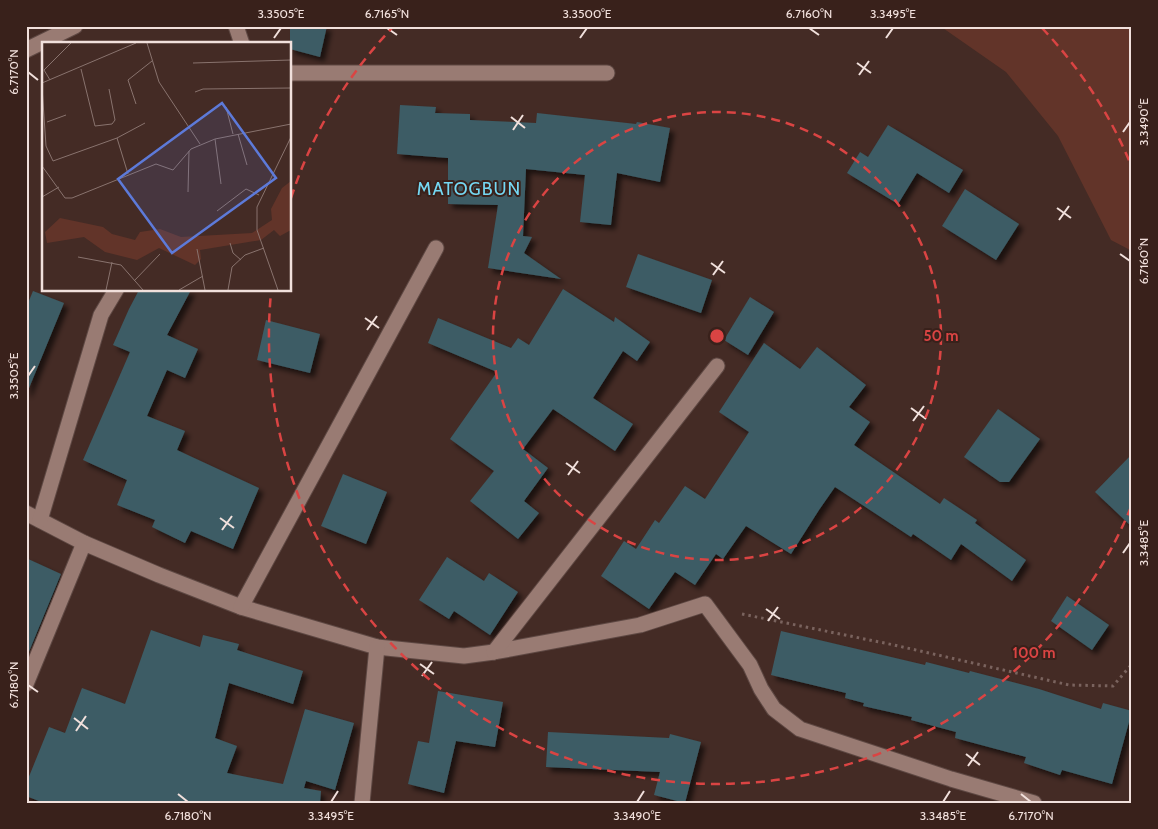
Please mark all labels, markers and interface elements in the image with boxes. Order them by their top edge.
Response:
text: 3.3505°E [258,6,305,21]
text: 6.7165°N [365,6,409,21]
text: 3.3500°E [563,6,612,21]
text: 6.7160°N [786,6,832,21]
text: 3.3495°E [870,6,916,21]
inset map [42,42,291,291]
text: 6.7170°N [6,49,21,95]
text: 3.3490°E [1136,98,1151,146]
district label: MATOGBUN [417,178,521,200]
text: 6.7160°N [1136,238,1151,284]
centre of rings [708,327,726,345]
text: 50 m [923,327,959,345]
text: 3.3505°E [6,352,21,399]
text: 3.3485°E [1136,519,1151,566]
text: 100 m [1012,644,1056,662]
text: 6.7180°N [6,662,21,708]
text: 6.7180°N [165,808,211,823]
text: 3.3495°E [308,808,354,823]
text: 3.3490°E [613,808,661,823]
text: 3.3485°E [920,808,967,823]
text: 6.7170°N [1008,808,1054,823]

